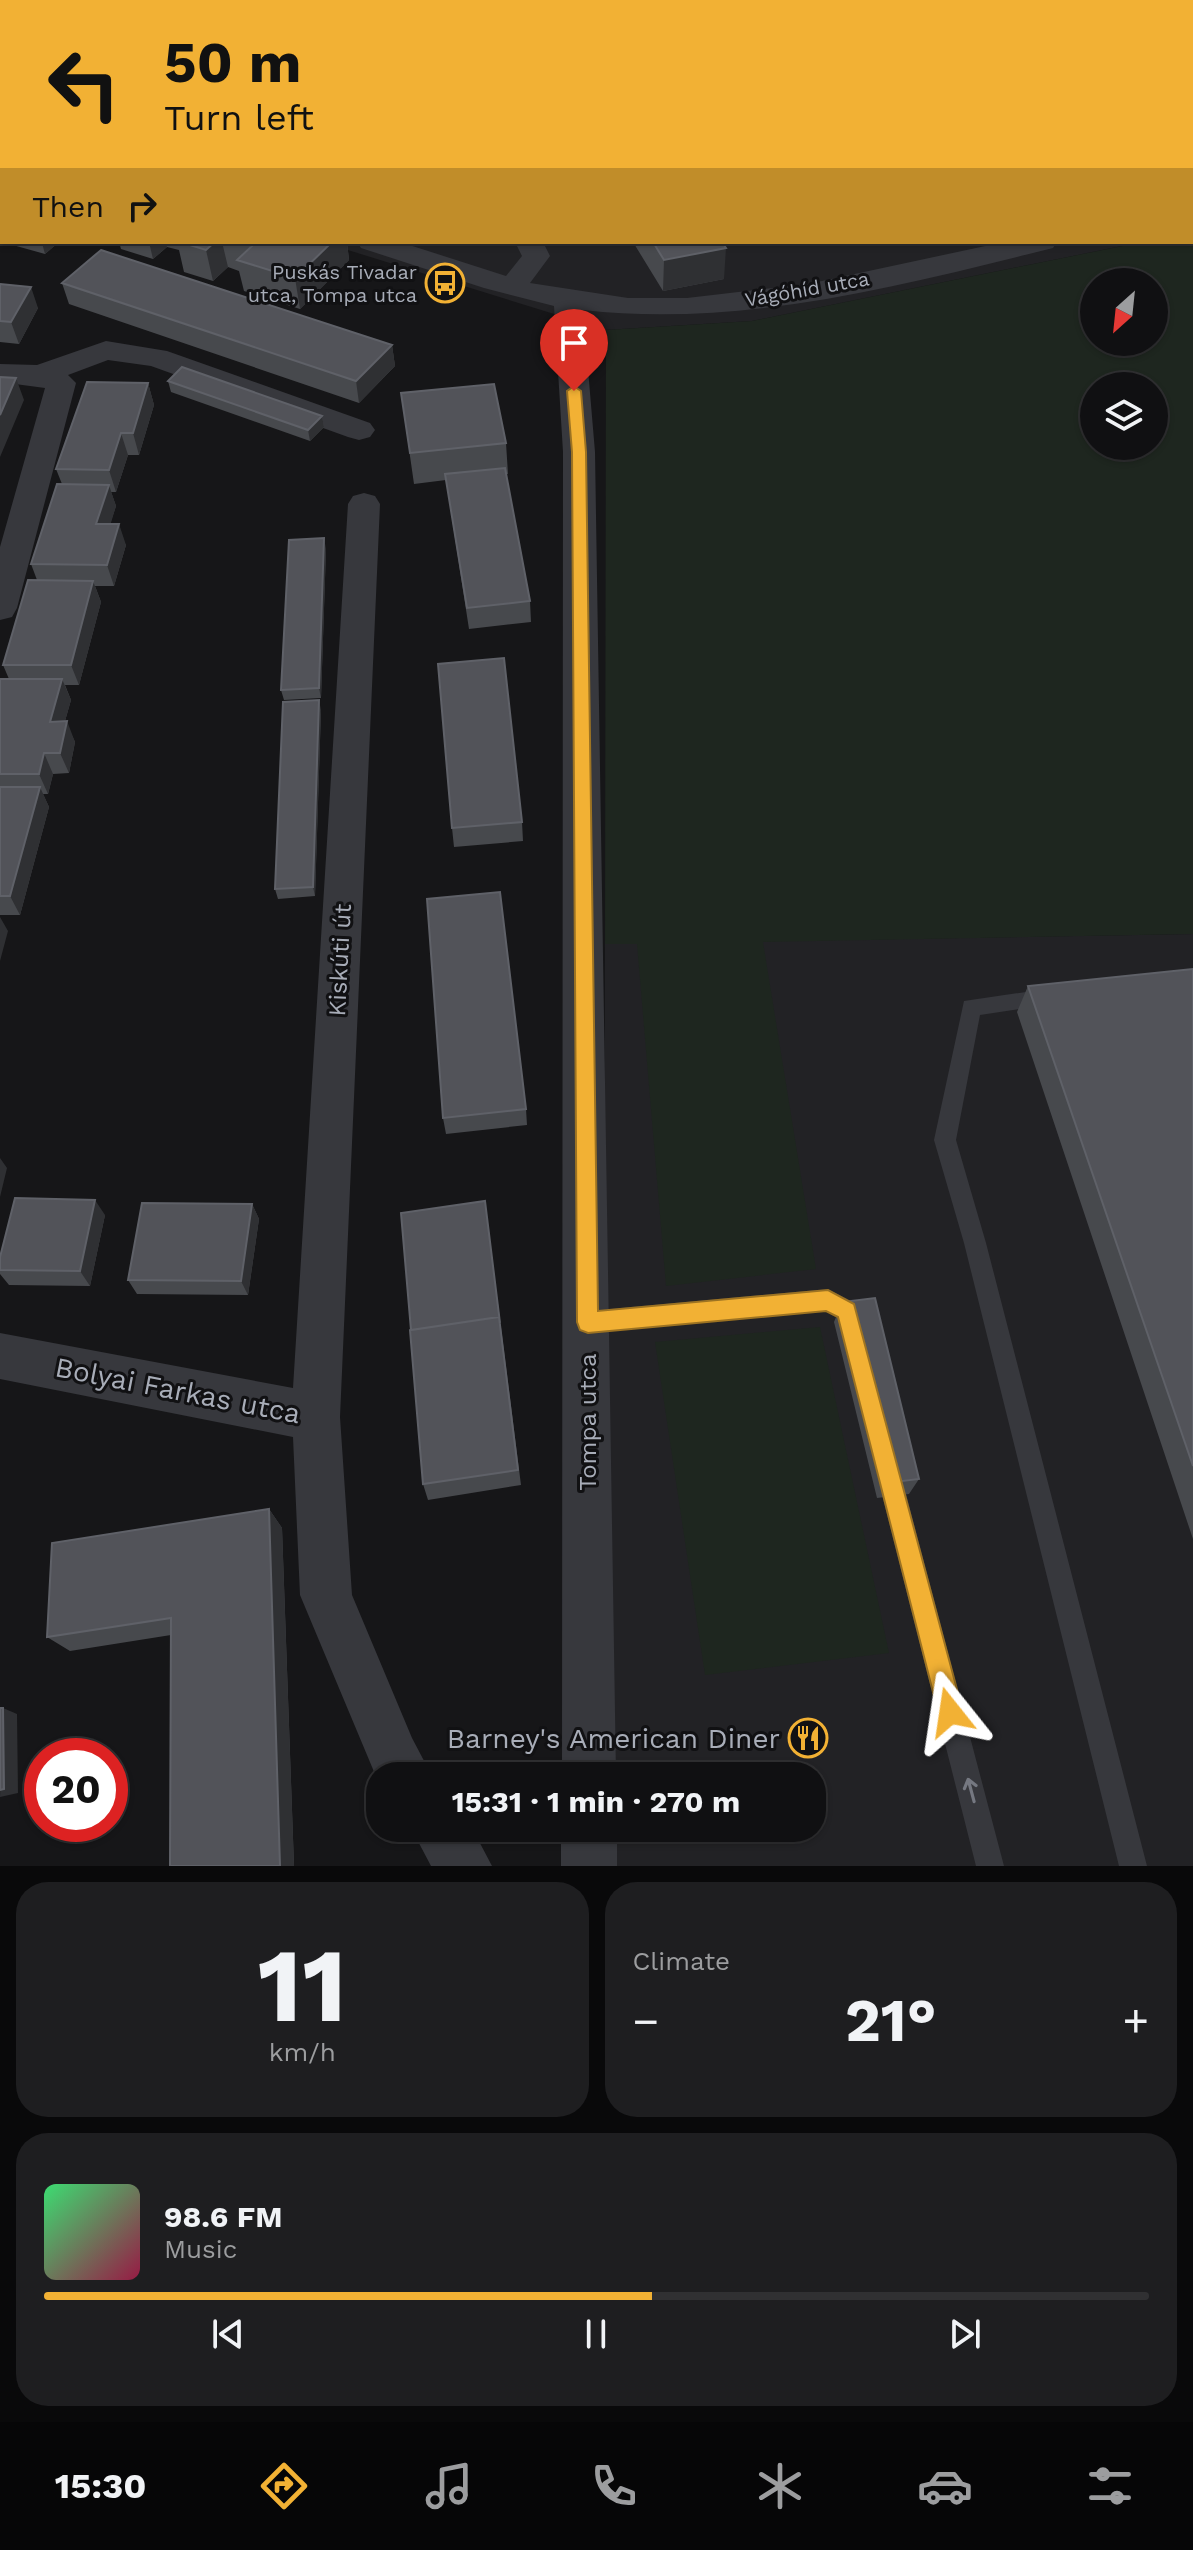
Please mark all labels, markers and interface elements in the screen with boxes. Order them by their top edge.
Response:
text: 50 m [164,30,301,96]
icon: left [32,32,136,136]
text: Turn left [164,97,314,139]
icon: right [120,184,164,228]
text: Then [32,189,104,224]
place label: Puskás Tivadar utca, Tompa utca [248,260,417,307]
bus stop icon: Puskás Tivadar utca, Tompa utca [424,262,466,304]
street label: Vágóhíd utca [743,266,871,312]
north arrow [1080,268,1168,356]
map controls [1080,268,1168,460]
pin [540,309,608,391]
icon: arrive [552,321,596,365]
button: layers [1080,372,1168,460]
street label: Kiskúti út [323,903,357,1017]
street label: Bolyai Farkas utca [52,1351,303,1430]
street label: Tompa utca [574,1353,602,1491]
position arrow [908,1670,992,1754]
restaurant icon: Barney's American Diner [787,1717,829,1759]
place label: Barney's American Diner [447,1722,780,1755]
speed limit sign: 20 [24,1738,128,1842]
one-way arrow [962,1778,977,1804]
text: 15:31 · 1 min · 270 m [452,1784,740,1819]
text: 11 [257,1924,347,2046]
text: Climate [633,1946,730,1976]
text: 21° [845,1985,936,2056]
text: − [633,1995,659,2047]
text: + [1122,1995,1149,2047]
text: km/h [269,2037,336,2067]
text: 98.6 FM [164,2199,283,2234]
text: Music [164,2234,237,2264]
icon: previous [206,2312,250,2356]
icon: pause [574,2312,618,2356]
icon: next [943,2312,987,2356]
icon: directions [256,2458,312,2514]
icon: music [421,2458,477,2514]
icon: phone [586,2458,642,2514]
icon: climate [752,2458,808,2514]
icon: car [917,2458,973,2514]
icon: filters [1082,2458,1138,2514]
text: 15:30 [55,2465,147,2507]

